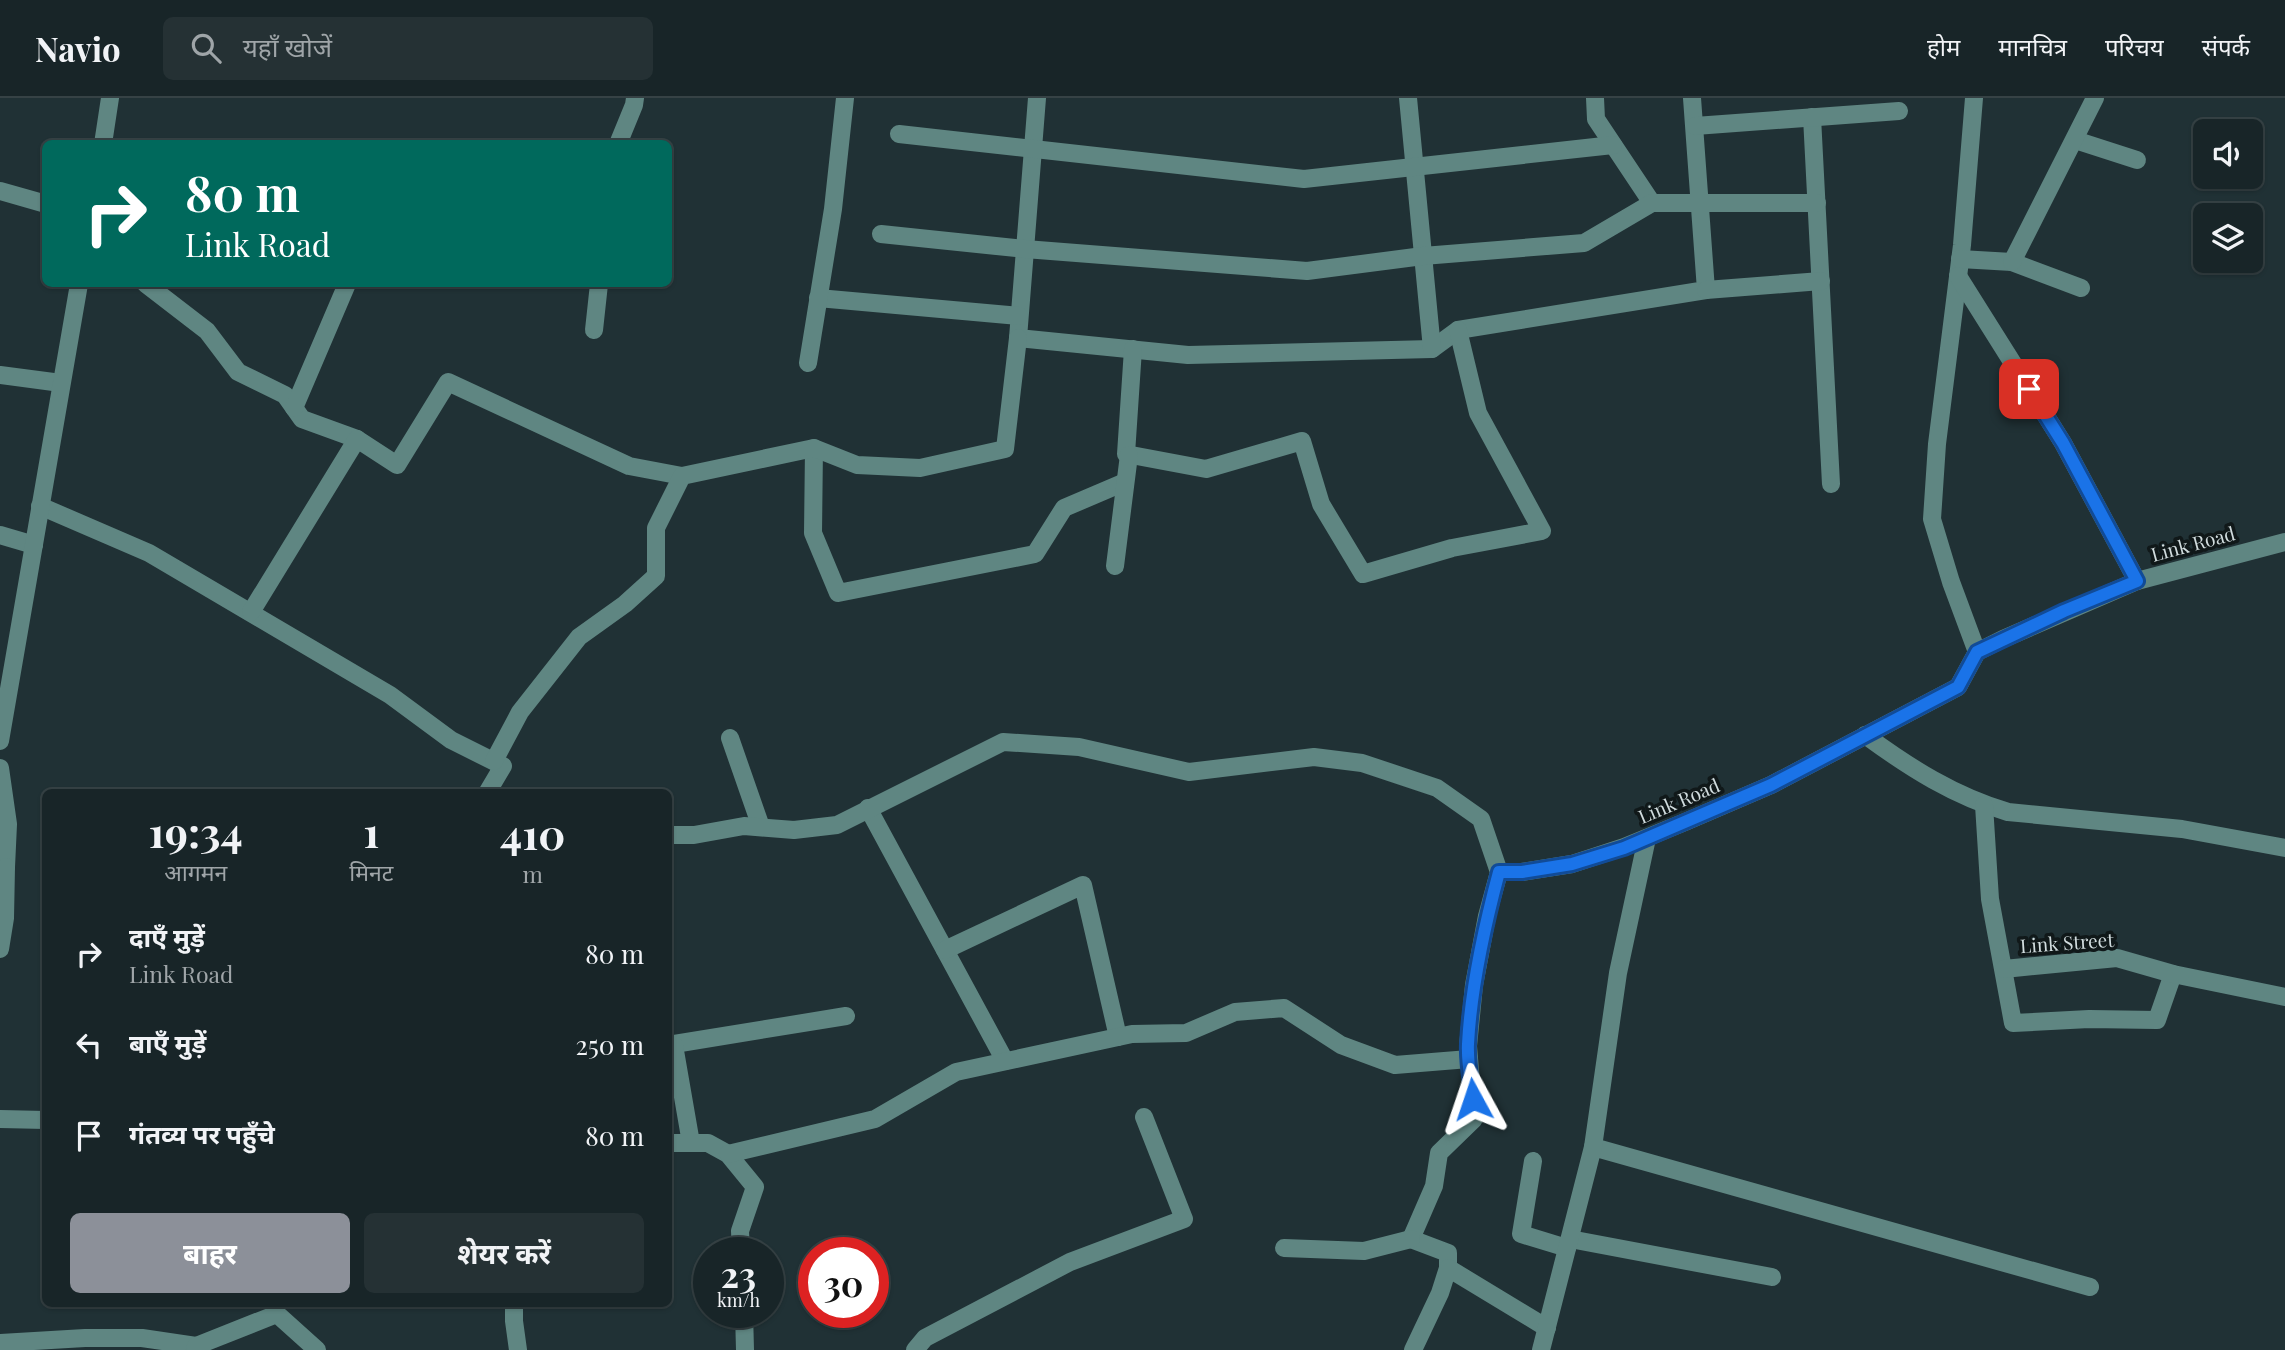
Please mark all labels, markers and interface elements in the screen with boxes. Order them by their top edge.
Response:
search box [163,17,653,80]
text: Navio [35,26,121,70]
icon: search [187,29,225,67]
text: यहाँ खोजें [243,29,332,64]
text: होम [1927,30,1960,62]
text: मानचित्र [1998,30,2067,62]
text: परिचय [2105,30,2164,62]
text: संपर्क [2202,30,2250,62]
map controls [2193,119,2263,273]
button: sound [2193,119,2263,189]
text: 80 m [185,159,300,224]
icon: right [70,168,161,259]
button: layers [2193,203,2263,273]
text: Link Road [185,222,330,265]
pin [1999,359,2059,419]
icon: arrive [2010,370,2048,408]
street label: Link Road [2148,519,2238,567]
street label: Link Road [1634,771,1723,829]
text: 19:34 [149,803,243,859]
text: 1 [363,803,379,859]
text: 410 [500,805,565,861]
text: आगमन [164,856,227,887]
text: मिनट [349,856,393,887]
text: m [522,858,543,889]
text: दाएँ मुड़ें [129,919,205,954]
street label: Link Street [2019,926,2115,958]
icon: right [70,935,108,973]
text: 80 m [585,936,644,971]
text: Link Road [129,958,233,989]
text: बाएँ मुड़ें [129,1025,206,1060]
icon: left [70,1026,108,1064]
text: 250 m [576,1027,644,1062]
position arrow [1436,1062,1510,1136]
text: गंतव्य पर पहुँचे [129,1116,275,1151]
icon: arrive [70,1117,108,1155]
text: 80 m [585,1118,644,1153]
button: बाहर [70,1213,350,1293]
button: शेयर करें [364,1213,644,1293]
speed limit sign: 30 [798,1237,889,1328]
text: 23 [721,1250,756,1297]
text: km/h [717,1288,760,1312]

